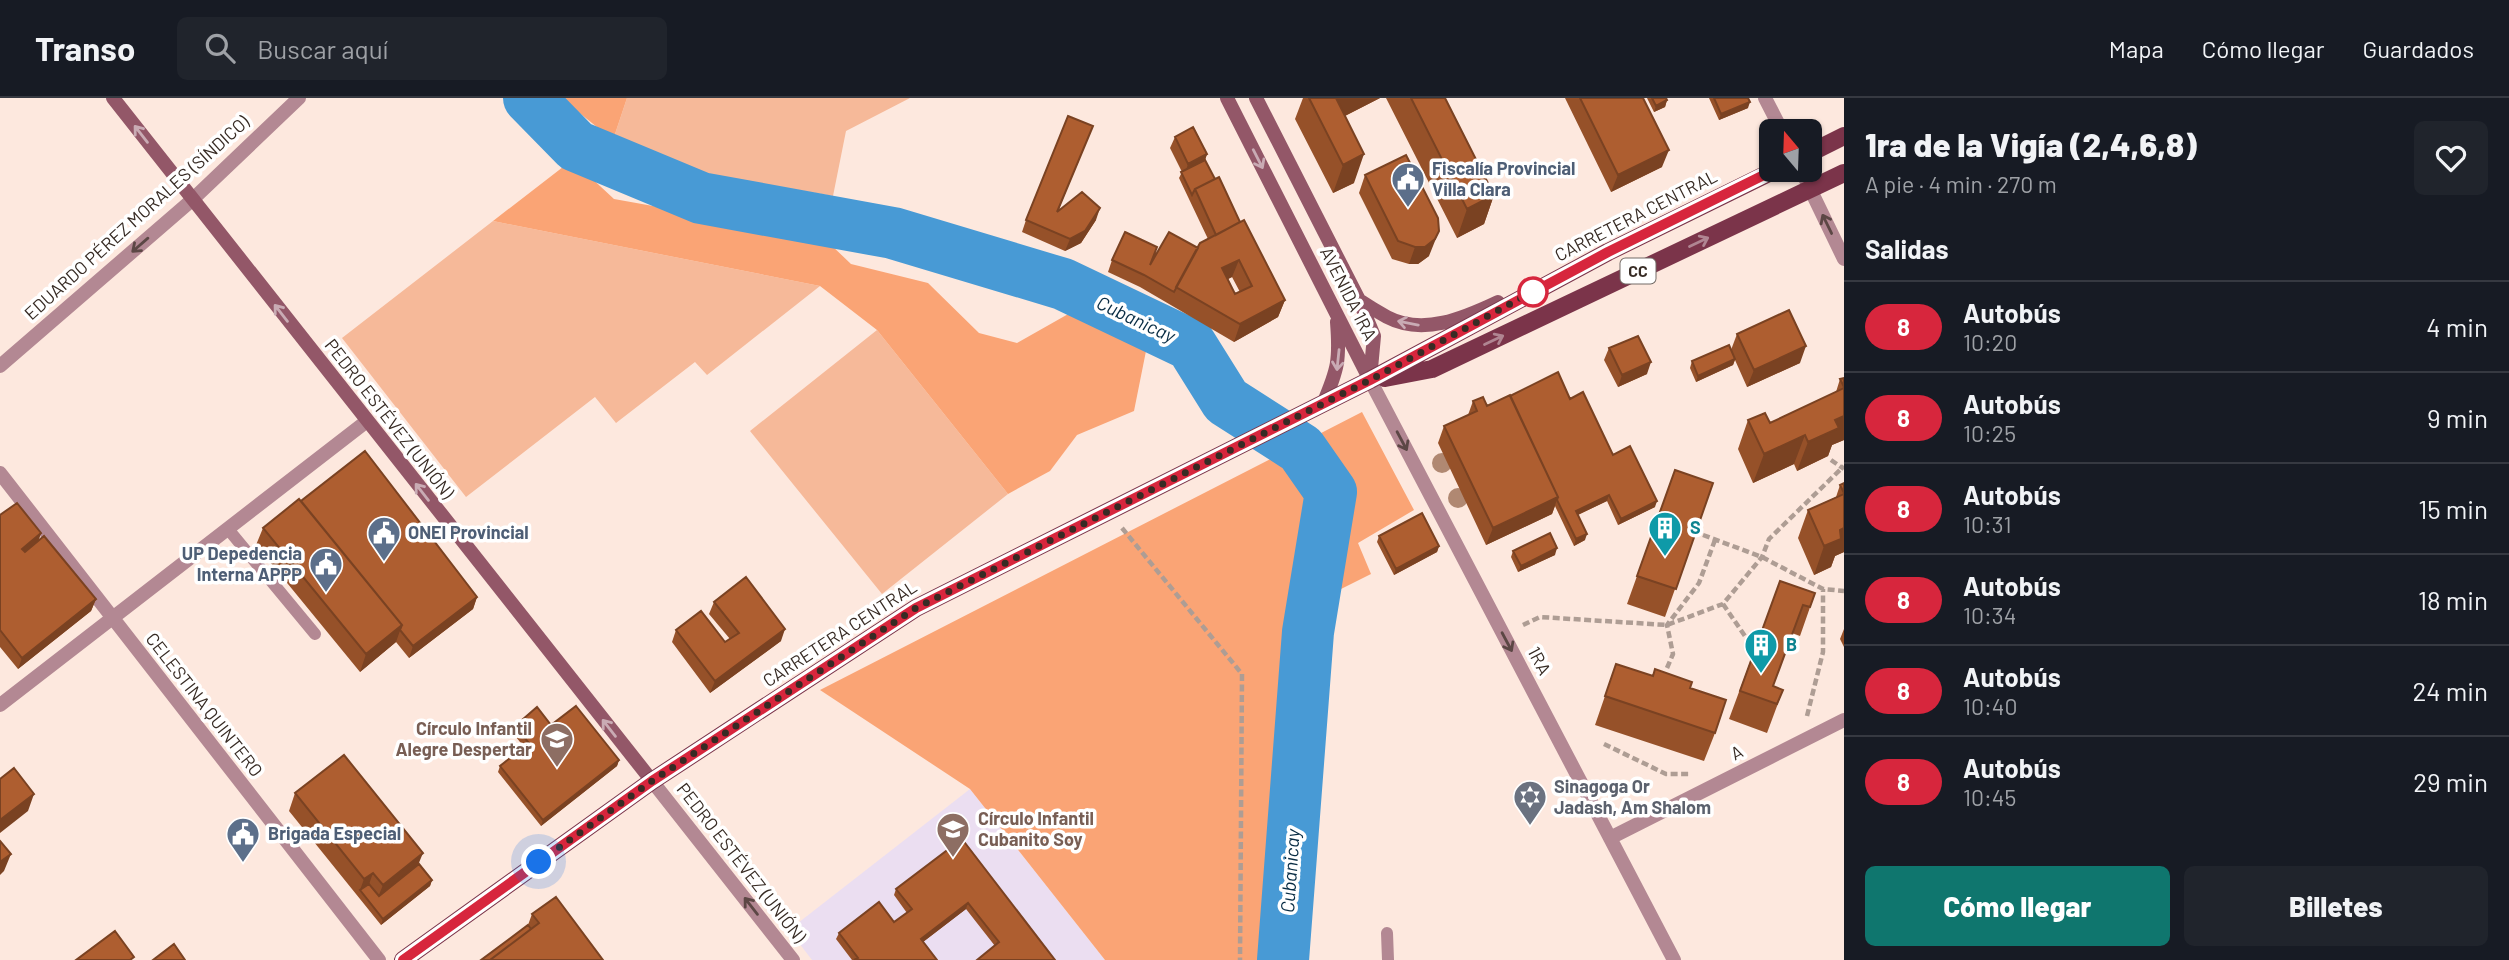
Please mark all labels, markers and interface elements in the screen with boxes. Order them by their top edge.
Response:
search box [177,17,667,80]
text: Transo [35,28,135,68]
icon: search [201,29,239,67]
text: Buscar aquí [257,33,388,64]
text: Mapa [2109,34,2164,63]
text: Cómo llegar [2202,34,2324,63]
text: Guardados [2362,34,2474,63]
street label: EDUARDO PÉREZ MORALES (SÍNDICO) [20,110,253,324]
north arrow [1759,119,1822,182]
map controls [1759,119,1822,182]
button: heart [2414,121,2488,195]
text: 1ra de la Vigía (2,4,6,8) [1865,124,2197,164]
one-way arrow [133,126,148,144]
one-way arrow [1251,148,1265,169]
place label: Fiscalía Provincial Villa Clara [1432,157,1575,200]
public building icon: Fiscalía Provincial Villa Clara [1389,160,1427,209]
street label: CARRETERA CENTRAL [1551,165,1720,266]
text: A pie · 4 min · 270 m [1865,170,2057,198]
one-way arrow [1820,214,1833,235]
text: Salidas [1865,233,1949,264]
one-way arrow [1688,235,1709,248]
one-way arrow [131,237,149,253]
street label: AVENIDA 1RA [1316,243,1382,344]
road number: CC [1620,258,1656,284]
unlabelled marker [1518,277,1548,307]
water label: Cubanicay [1093,290,1180,347]
text: Autobús [1963,297,2061,328]
one-way arrow [274,305,289,323]
text: 4 min [2426,311,2488,342]
text: 8 [1897,312,1910,341]
one-way arrow [1397,316,1420,329]
text: 10:20 [1963,328,2017,356]
one-way arrow [1482,333,1504,346]
street label: PEDRO ESTÉVEZ (UNIÓN) [321,334,459,503]
one-way arrow [1331,349,1344,371]
text: Autobús [1963,388,2061,419]
text: 9 min [2427,402,2488,433]
text: 8 [1897,403,1910,432]
text: 10:25 [1963,419,2016,447]
one-way arrow [1396,430,1409,451]
text: Autobús [1963,479,2061,510]
one-way arrow [415,483,430,501]
text: 15 min [2418,493,2488,524]
text: 8 [1897,494,1910,523]
building icon: S [1646,509,1684,558]
text: 10:31 [1963,510,2012,538]
public building icon: ONEI Provincial [365,514,403,563]
place label: S [1690,516,1701,538]
place label: ONEI Provincial [408,521,529,543]
place label: UP Depedencia Interna APPP [182,542,302,585]
public building icon: UP Depedencia Interna APPP [307,545,345,594]
text: Autobús [1963,570,2061,601]
street label: CARRETERA CENTRAL [758,575,921,691]
text: 18 min [2418,584,2488,615]
text: 8 [1897,585,1910,614]
text: 10:34 [1963,601,2016,629]
building icon: B [1742,626,1780,675]
street label: CELESTINA QUINTERO [142,628,268,781]
one-way arrow [1501,631,1515,652]
place label: B [1786,633,1797,655]
street label: 1RA [1523,643,1556,679]
text: Autobús [1963,661,2061,692]
text: 24 min [2412,675,2488,706]
text: 8 [1897,676,1910,705]
text: 10:40 [1963,692,2018,720]
place label: Círculo Infantil Alegre Despertar [396,717,532,760]
one-way arrow [602,719,617,737]
school or university icon: Círculo Infantil Alegre Despertar [538,720,576,769]
street label: A [1727,740,1746,764]
text: Autobús [1963,752,2061,783]
text: 29 min [2413,766,2488,797]
text: 8 [1897,767,1910,796]
place label: Sinagoga Or Jadash, Am Shalom [1554,775,1711,818]
street label: PEDRO ESTÉVEZ (UNIÓN) [673,778,811,947]
synagogue icon: Sinagoga Or Jadash, Am Shalom [1511,778,1549,827]
text: 10:45 [1963,783,2016,811]
place label: Círculo Infantil Cubanito Soy [978,807,1094,850]
school or university icon: Círculo Infantil Cubanito Soy [934,810,972,859]
public building icon: Brigada Especial [224,815,262,864]
place label: Brigada Especial [268,822,401,844]
water label: Cubanicay [1275,828,1304,914]
your location [521,844,556,879]
button: Cómo llegar [1865,866,2170,946]
button: Billetes [2184,866,2488,946]
one-way arrow [743,898,759,916]

